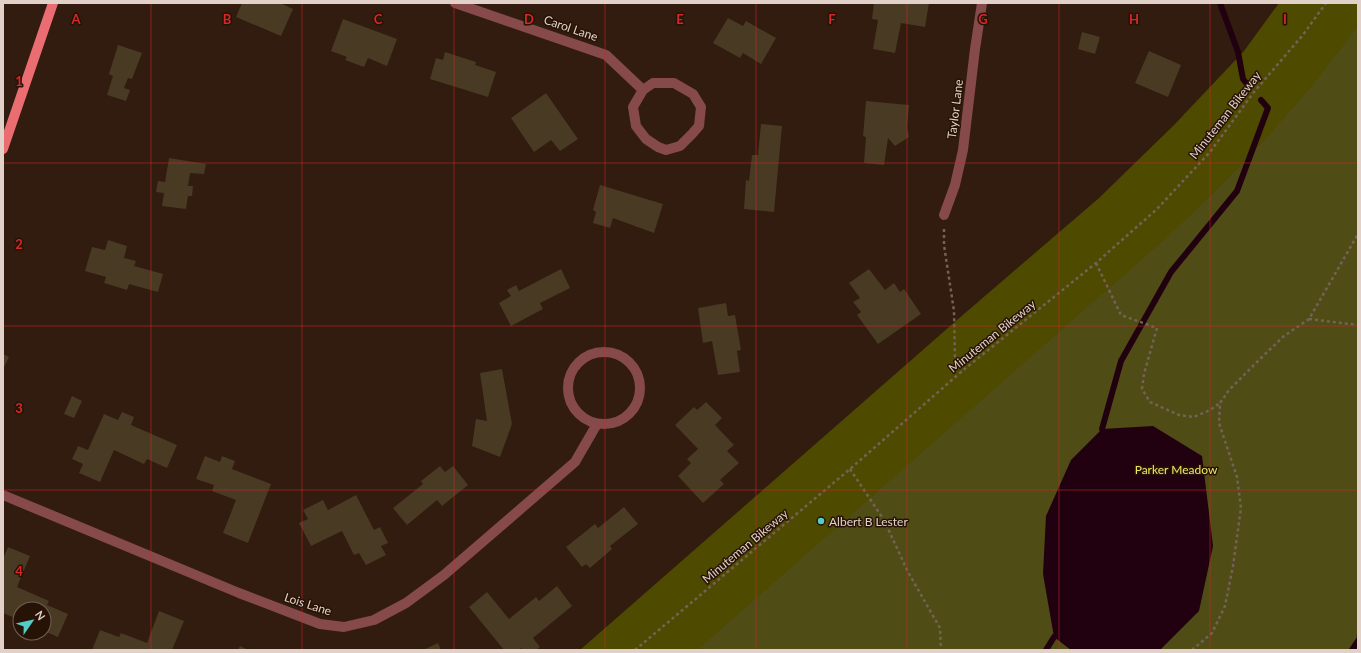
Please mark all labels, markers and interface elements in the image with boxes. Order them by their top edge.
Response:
text: A [70,11,81,27]
text: B [223,11,232,27]
text: C [374,11,383,27]
text: D [524,11,534,27]
text: E [676,11,684,27]
text: F [828,11,836,27]
text: G [978,11,988,27]
text: H [1129,11,1139,27]
text: I [1283,11,1287,27]
street label: Carol Lane [542,12,600,44]
street label: Minuteman Bikeway [1186,67,1264,162]
text: 1 [15,73,23,89]
street label: Taylor Lane [944,78,966,140]
text: 2 [15,236,23,252]
street label: Minuteman Bikeway [946,296,1039,376]
text: 3 [15,400,23,416]
park label: Parker Meadow [1135,462,1218,477]
street label: Minuteman Bikeway [699,505,792,586]
place label: Albert B Lester [829,514,908,529]
marker: Albert B Lester [816,516,826,526]
text: 4 [15,563,23,579]
street label: Lois Lane [282,589,334,619]
north arrow [12,601,52,641]
text: N [33,608,48,622]

